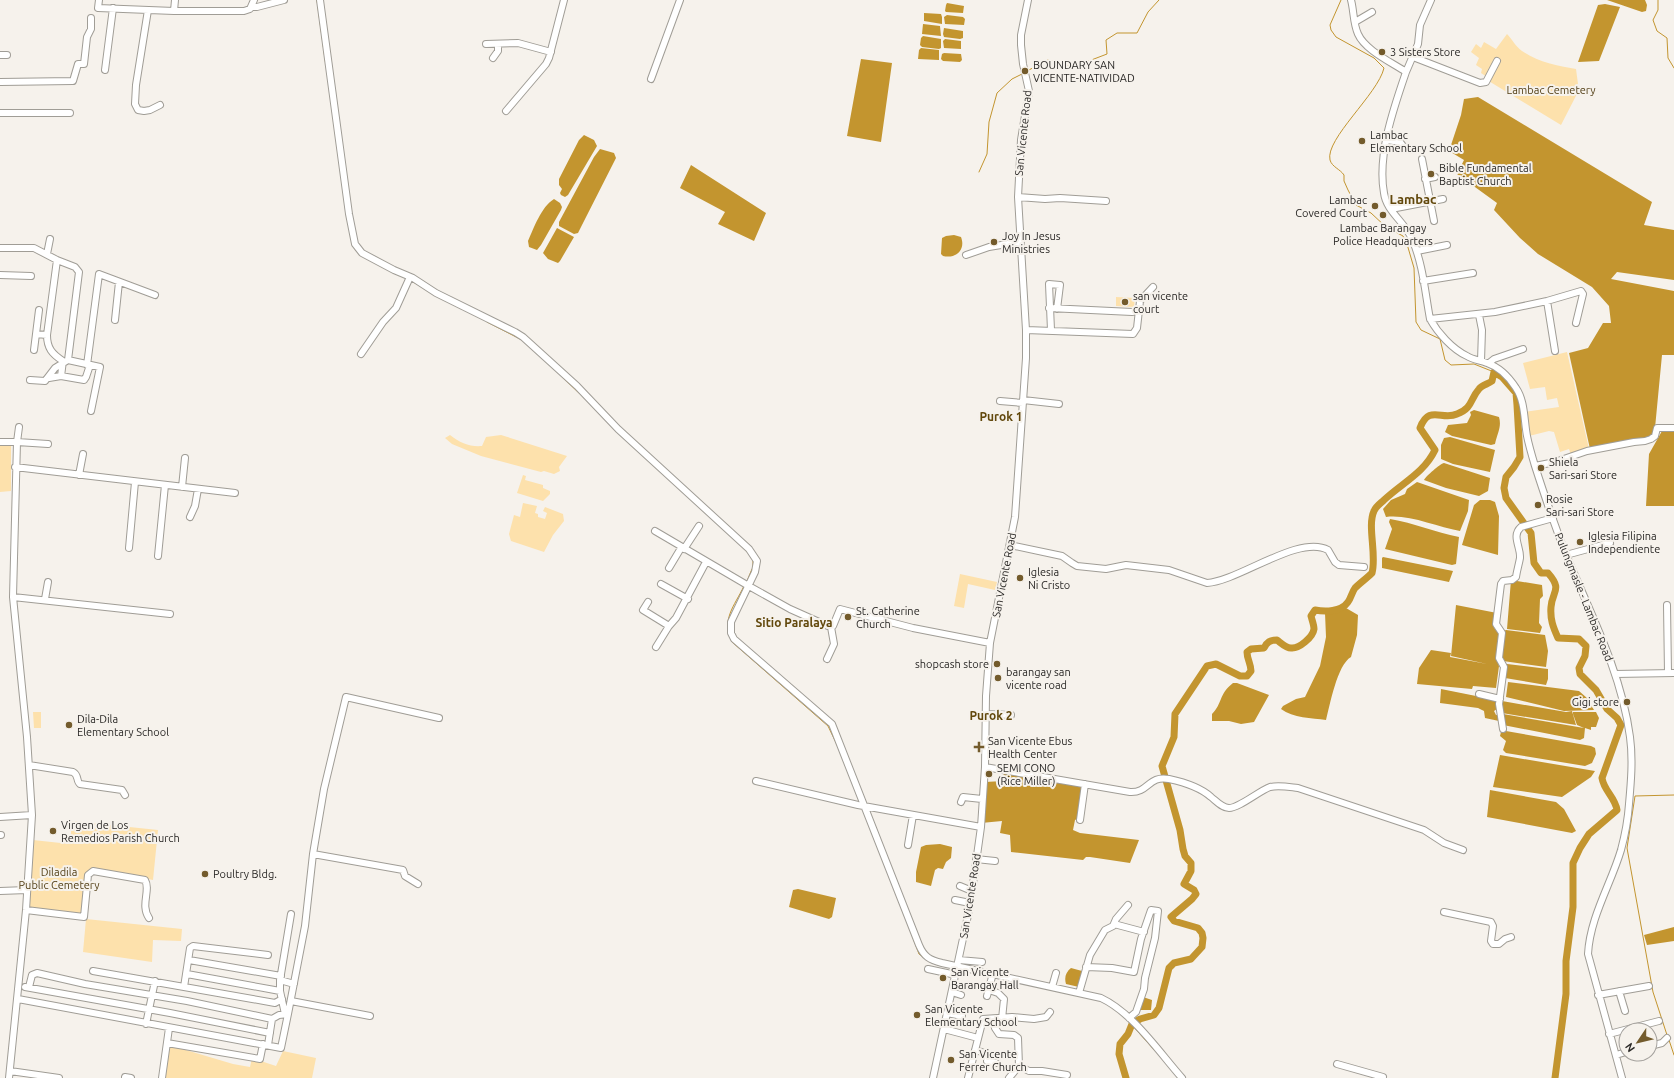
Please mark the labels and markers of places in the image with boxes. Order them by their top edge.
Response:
place label: 3 Sisters Store [1390,46,1461,58]
marker: 3 Sisters Store [1377,47,1387,57]
place label: BOUNDARY SAN VICENTE-NATIVIDAD [1033,59,1135,84]
marker: BOUNDARY SAN VICENTE-NATIVIDAD [1020,66,1030,76]
place label: Lambac Elementary School [1370,129,1462,154]
marker: Lambac Elementary School [1357,136,1367,146]
place label: Bible Fundamental Baptist Church [1439,162,1532,187]
marker: Bible Fundamental Baptist Church [1426,169,1436,179]
place label: Lambac Covered Court [1295,194,1368,219]
marker: Lambac Covered Court [1370,201,1380,211]
marker: Lambac Barangay Police Headquarters [1378,210,1388,220]
place label: Lambac Barangay Police Headquarters [1333,222,1433,247]
place label: Joy In Jesus Ministries [1002,230,1061,255]
marker: Joy In Jesus Ministries [989,237,999,247]
place label: san vicente court [1133,290,1188,315]
marker: san vicente court [1120,297,1130,307]
place label: Shiela Sari-sari Store [1549,456,1617,481]
marker: Shiela Sari-sari Store [1536,463,1546,473]
place label: Rosie Sari-sari Store [1546,493,1614,518]
marker: Rosie Sari-sari Store [1533,500,1543,510]
place label: Iglesia Filipina Independiente [1588,530,1660,555]
marker: Iglesia Filipina Independiente [1575,537,1585,547]
place label: Iglesia Ni Cristo [1028,566,1070,591]
marker: Iglesia Ni Cristo [1015,573,1025,583]
place label: St. Catherine Church [856,605,920,630]
marker: St. Catherine Church [843,612,853,622]
place label: shopcash store [915,658,989,670]
marker: shopcash store [992,659,1002,669]
place label: barangay san vicente road [1006,666,1071,691]
marker: barangay san vicente road [993,673,1003,683]
place label: Gigi store [1572,696,1619,708]
marker: Gigi store [1622,697,1632,707]
place label: Dila-Dila Elementary School [77,713,169,738]
marker: Dila-Dila Elementary School [64,720,74,730]
place label: San Vicente Ebus Health Center [988,735,1072,760]
marker: San Vicente Ebus Health Center [973,741,985,753]
place label: SEMI CONO (Rice Miller) [997,762,1055,788]
marker: SEMI CONO (Rice Miller) [984,769,994,779]
place label: Virgen de Los Remedios Parish Church [61,819,180,844]
marker: Virgen de Los Remedios Parish Church [48,826,58,836]
place label: Poultry Bldg. [213,868,277,880]
marker: Poultry Bldg. [200,869,210,879]
place label: San Vicente Barangay Hall [951,966,1019,991]
marker: San Vicente Barangay Hall [938,973,948,983]
place label: San Vicente Elementary School [925,1003,1017,1028]
marker: San Vicente Elementary School [912,1010,922,1020]
place label: San Vicente Ferrer Church [959,1048,1027,1073]
marker: San Vicente Ferrer Church [946,1055,956,1065]

